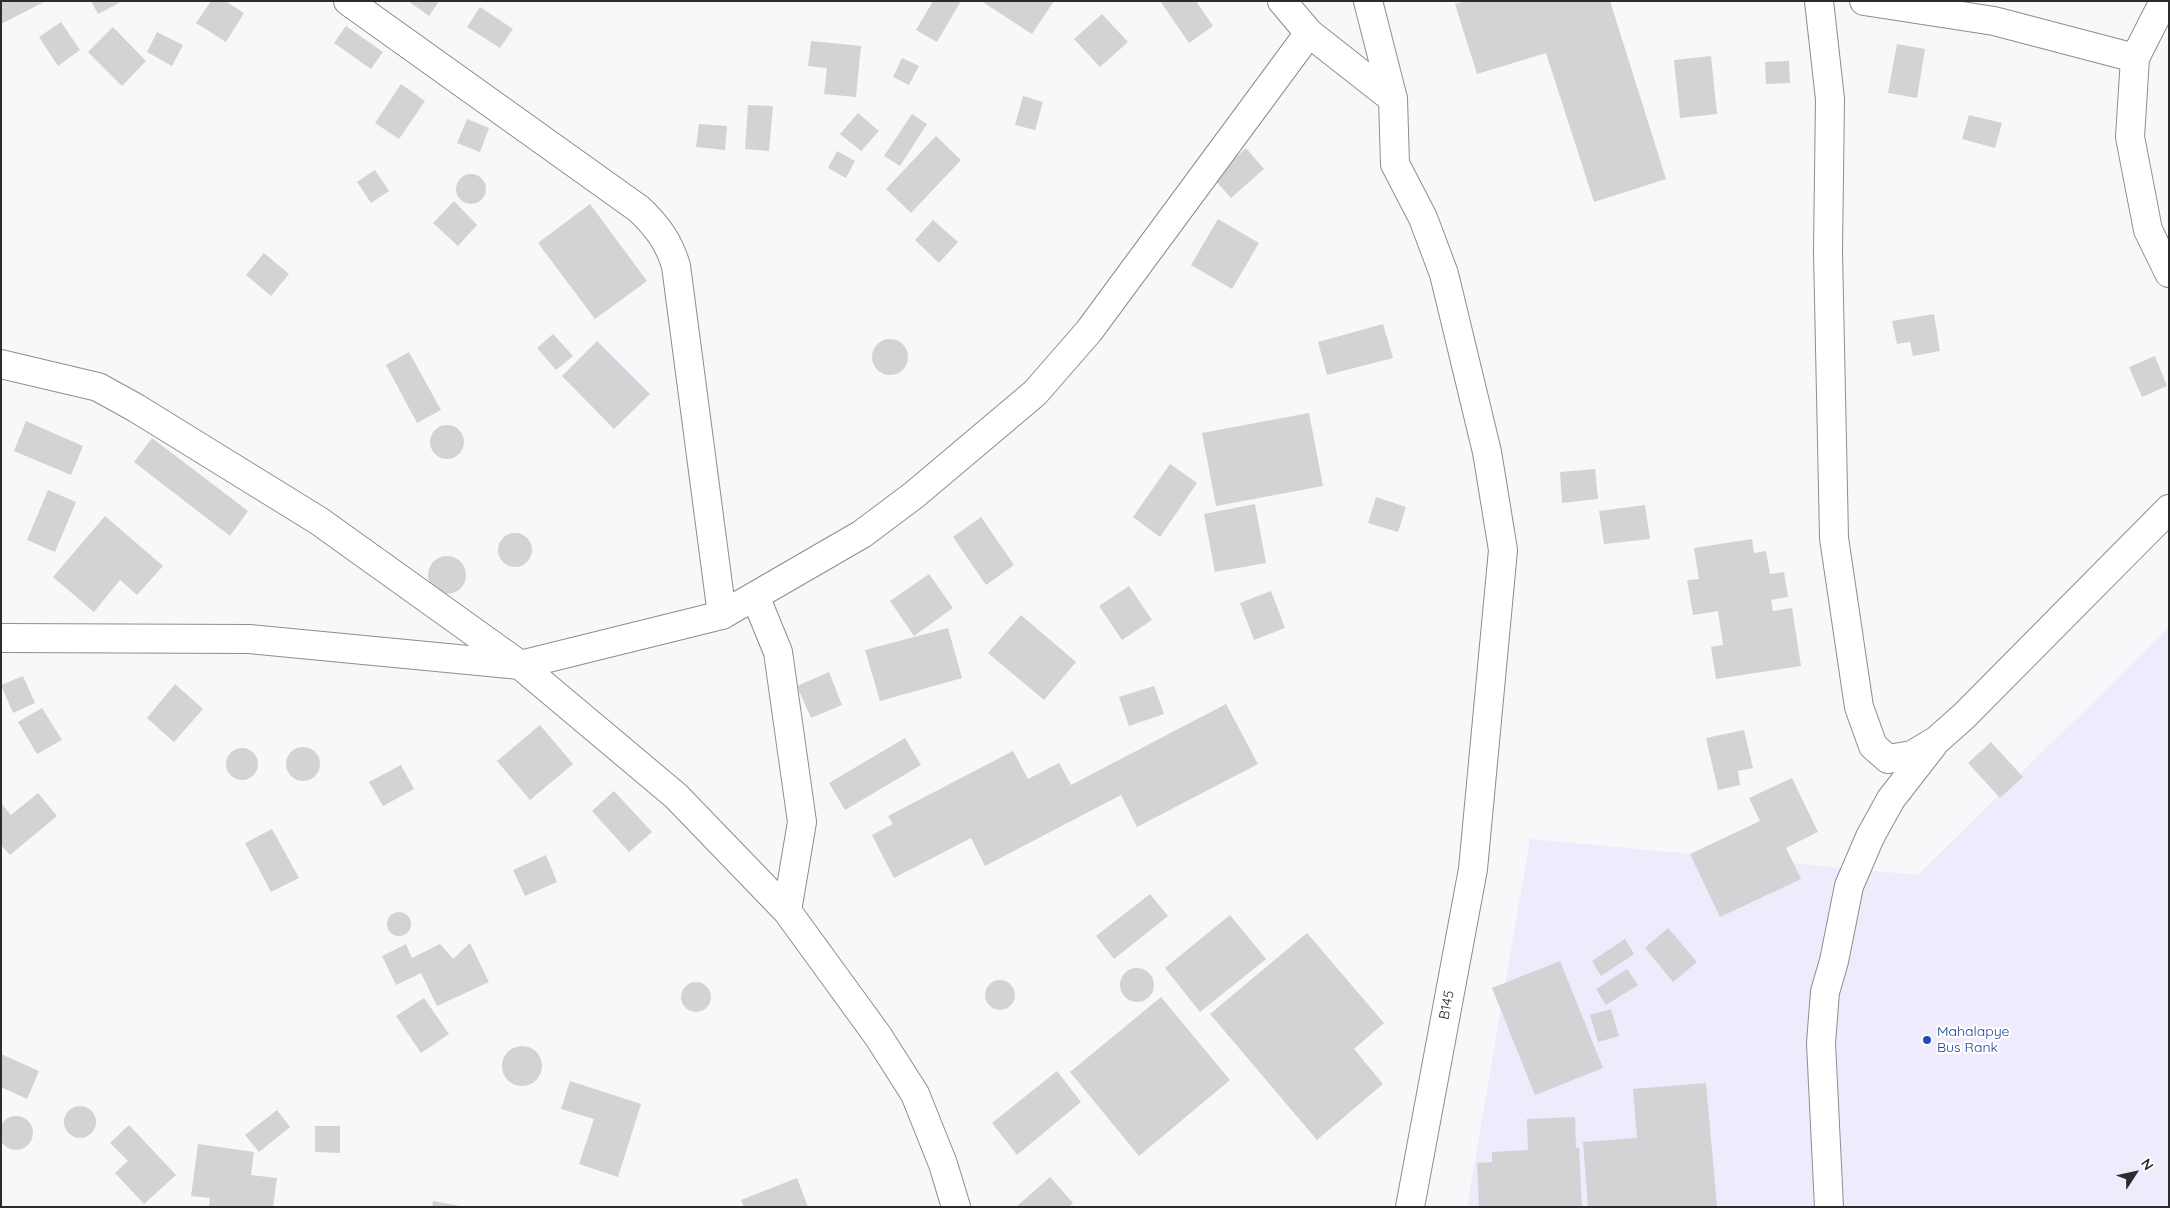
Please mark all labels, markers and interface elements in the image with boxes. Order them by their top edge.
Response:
street label: B145 [1436,989,1458,1021]
place label: Mahalapye Bus Rank [1937,1024,2009,1056]
marker: Mahalapye Bus Rank [1921,1034,1933,1046]
north arrow [2110,1148,2160,1198]
text: N [2137,1155,2158,1174]

